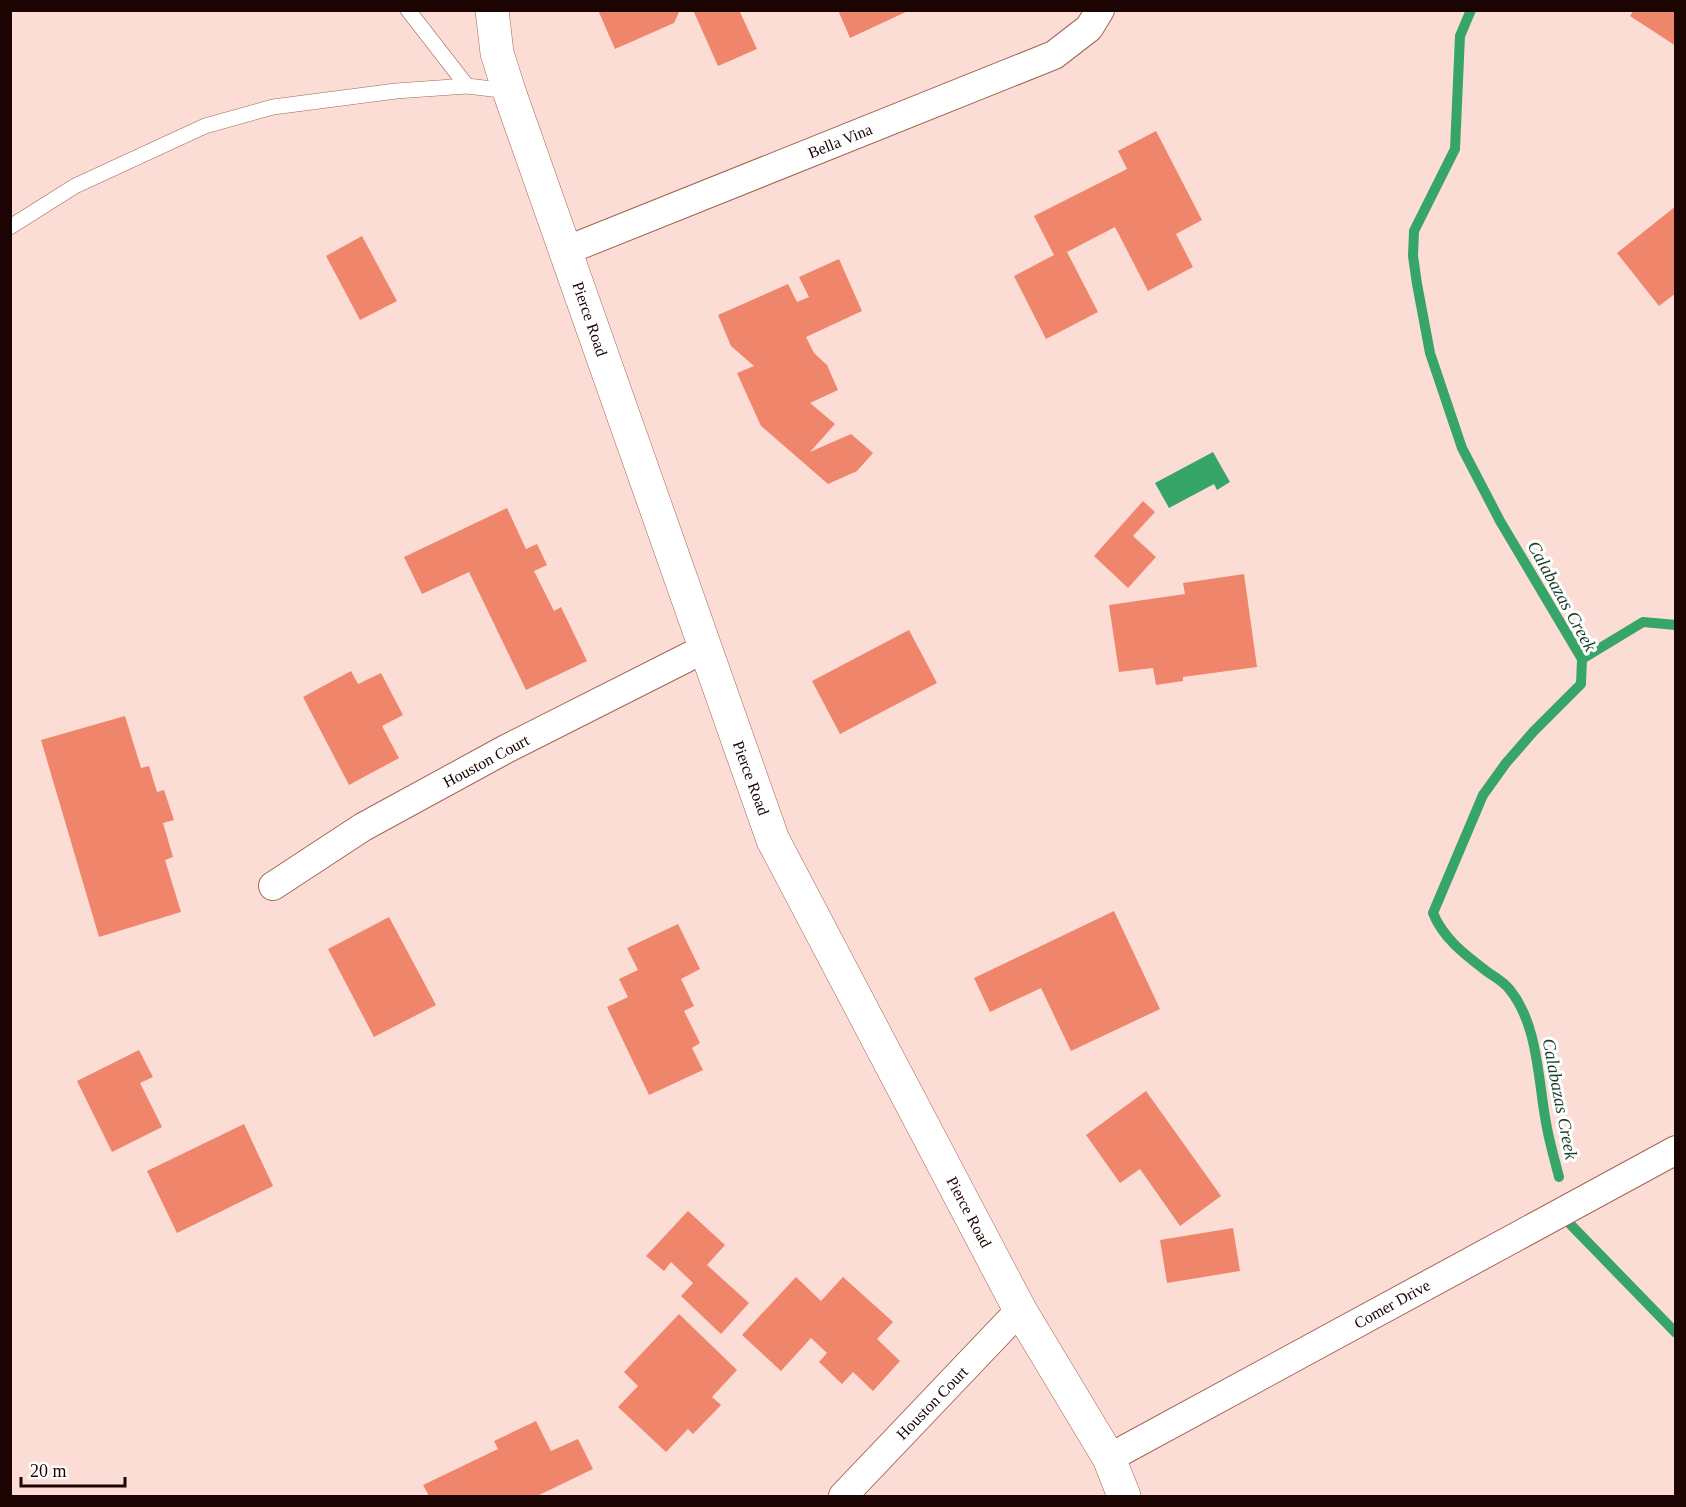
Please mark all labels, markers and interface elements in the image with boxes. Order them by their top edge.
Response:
street label: Bella Vina [805,120,875,162]
street label: Pierce Road [569,279,611,359]
water label: Calabazas Creek [1523,537,1601,655]
street label: Houston Court [440,731,532,791]
street label: Pierce Road [730,739,772,817]
water label: Calabazas Creek [1538,1037,1582,1162]
street label: Pierce Road [943,1174,995,1250]
street label: Comer Drive [1351,1276,1433,1332]
street label: Houston Court [893,1363,971,1443]
scale bar [21,1450,124,1488]
text: 20 m [30,1461,67,1481]

